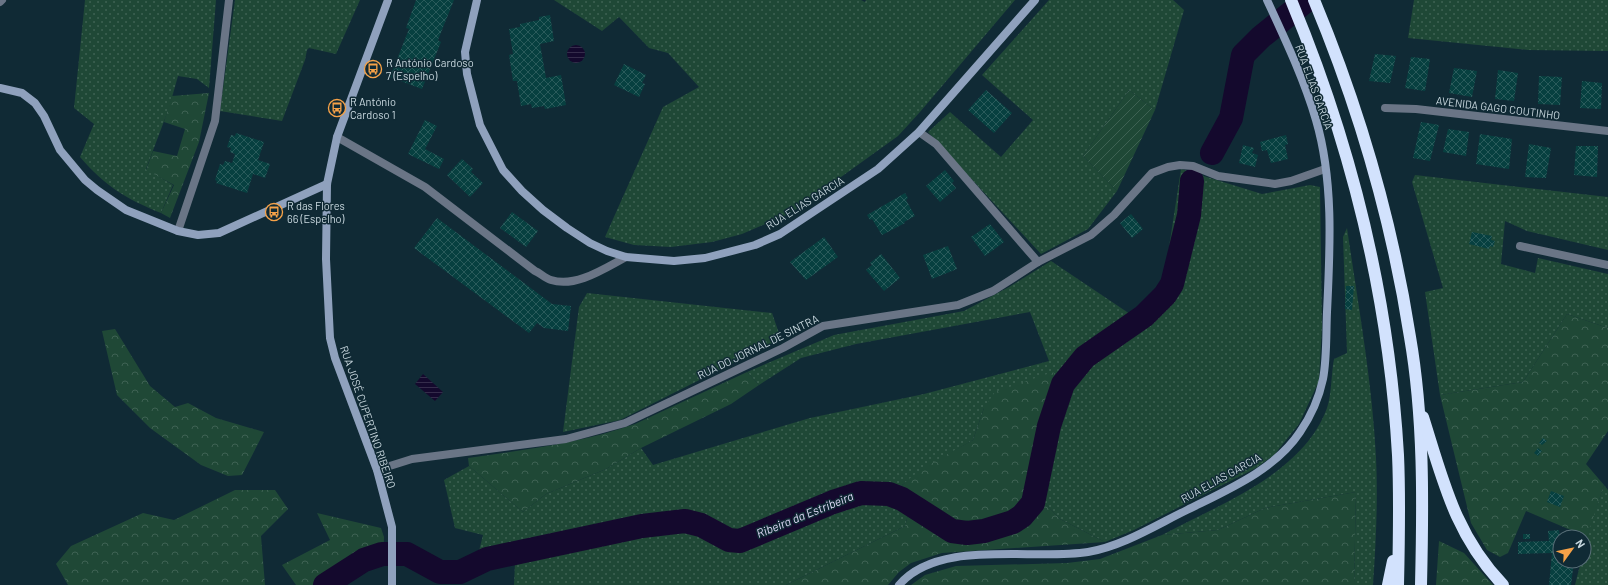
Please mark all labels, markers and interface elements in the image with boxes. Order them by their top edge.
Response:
street label: RUA ELIAS GARCIA [1293,42,1336,131]
place label: R António Cardoso 7 (Espelho) [386,56,474,82]
bus stop icon: R António Cardoso 7 (Espelho) [363,59,383,79]
street label: AVENIDA GAGO COUTINHO [1435,93,1561,122]
place label: R António Cardoso 1 [350,95,396,121]
bus stop icon: R António Cardoso 1 [327,98,347,118]
street label: RUA ELIAS GARCIA [763,173,846,232]
place label: R das Flores 66 (Espelho) [287,199,345,225]
bus stop icon: R das Flores 66 (Espelho) [264,202,284,222]
street label: RUA DO JORNAL DE SINTRA [695,311,821,382]
street label: RUA JOSÉ CUPERTINO RIBEIRO [338,344,399,490]
street label: RUA ELIAS GARCIA [1178,450,1263,505]
water label: Ribeira da Estribeira [754,488,855,540]
north arrow [1552,529,1592,569]
text: N [1573,537,1588,550]

